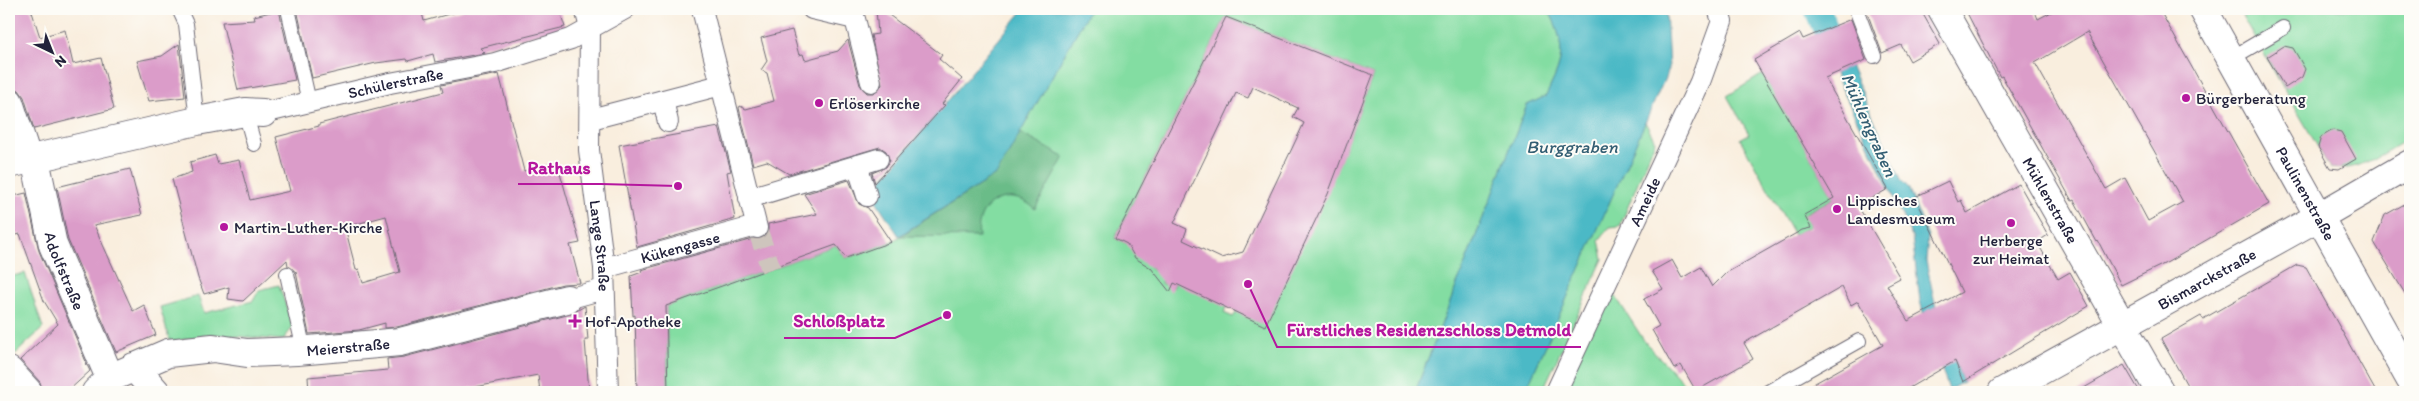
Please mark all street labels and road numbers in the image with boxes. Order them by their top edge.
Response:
street label: Schülerstraße [346,64,445,103]
street label: Paulinenstraße [2272,143,2340,244]
street label: Mühlenstraße [2018,154,2083,247]
street label: Ameide [1625,174,1665,229]
street label: Lange Straße [585,199,614,292]
street label: Kükengasse [639,227,722,267]
street label: Adolfstraße [40,230,89,313]
street label: Bismarckstraße [2155,244,2259,314]
street label: Meierstraße [306,334,391,360]

